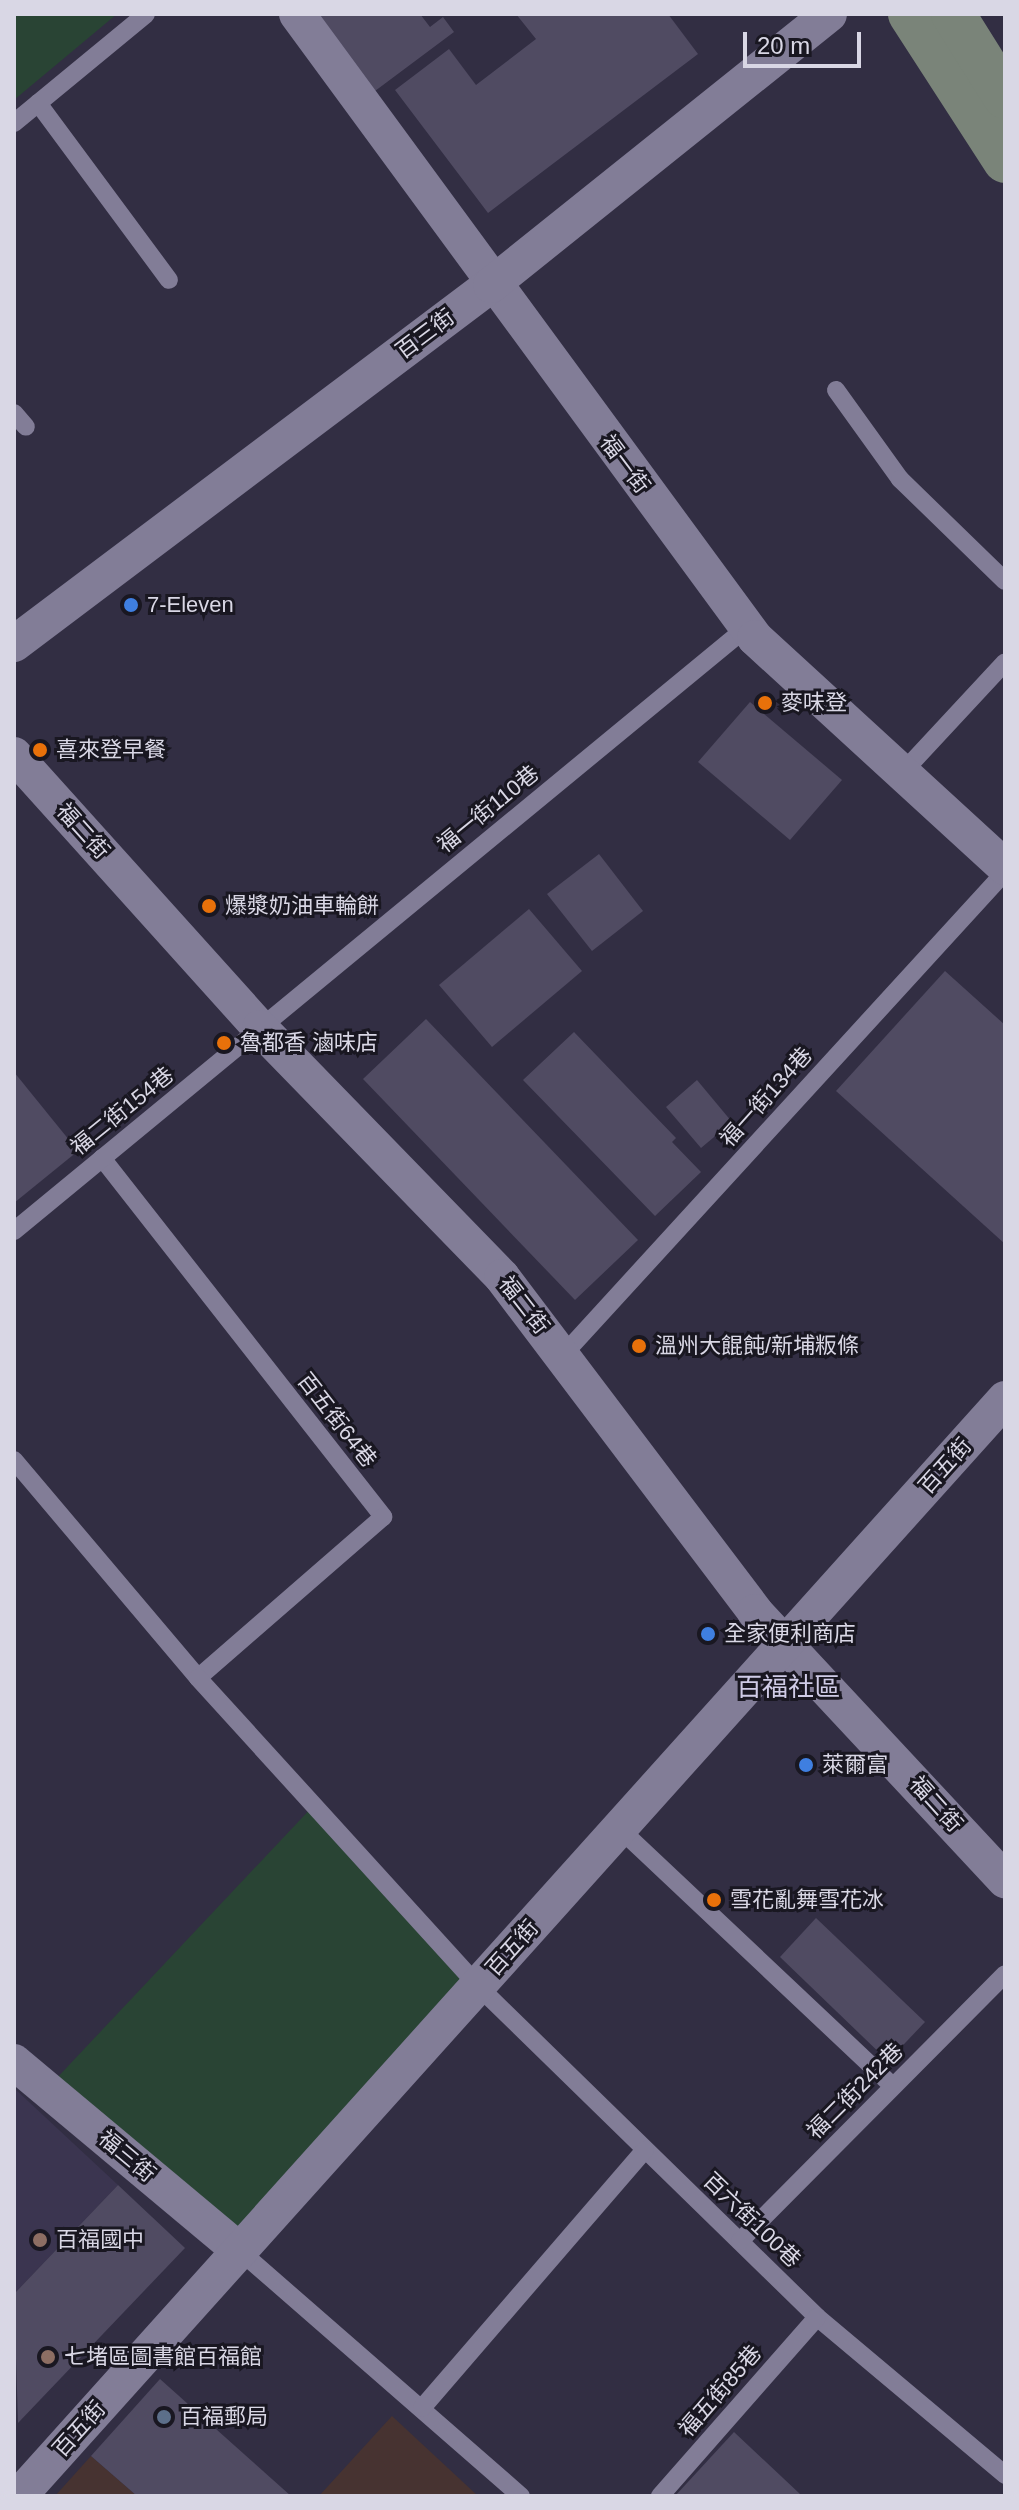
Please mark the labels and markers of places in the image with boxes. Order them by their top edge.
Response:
place label: 7-Eleven [147,592,234,618]
marker: 7-Eleven [122,596,140,614]
place label: 麥味登 [781,690,847,716]
marker: 麥味登 [756,694,774,712]
place label: 喜來登早餐 [56,737,166,763]
marker: 喜來登早餐 [31,741,49,759]
place label: 爆漿奶油車輪餅 [225,893,379,919]
marker: 爆漿奶油車輪餅 [200,897,218,915]
place label: 魯都香 滷味店 [240,1030,378,1056]
marker: 魯都香 滷味店 [215,1034,233,1052]
place label: 溫州大餛飩/新埔粄條 [655,1333,859,1359]
marker: 溫州大餛飩/新埔粄條 [630,1337,648,1355]
place label: 全家便利商店 [724,1621,856,1647]
marker: 全家便利商店 [699,1625,717,1643]
place label: 萊爾富 [822,1752,888,1778]
marker: 萊爾富 [797,1756,815,1774]
place label: 雪花亂舞雪花冰 [730,1887,884,1913]
marker: 雪花亂舞雪花冰 [705,1891,723,1909]
place label: 百福國中 [56,2227,144,2253]
marker: 百福國中 [31,2231,49,2249]
place label: 七堵區圖書館百福館 [64,2344,262,2370]
marker: 七堵區圖書館百福館 [39,2348,57,2366]
place label: 百福郵局 [180,2404,268,2430]
marker: 百福郵局 [155,2408,173,2426]

